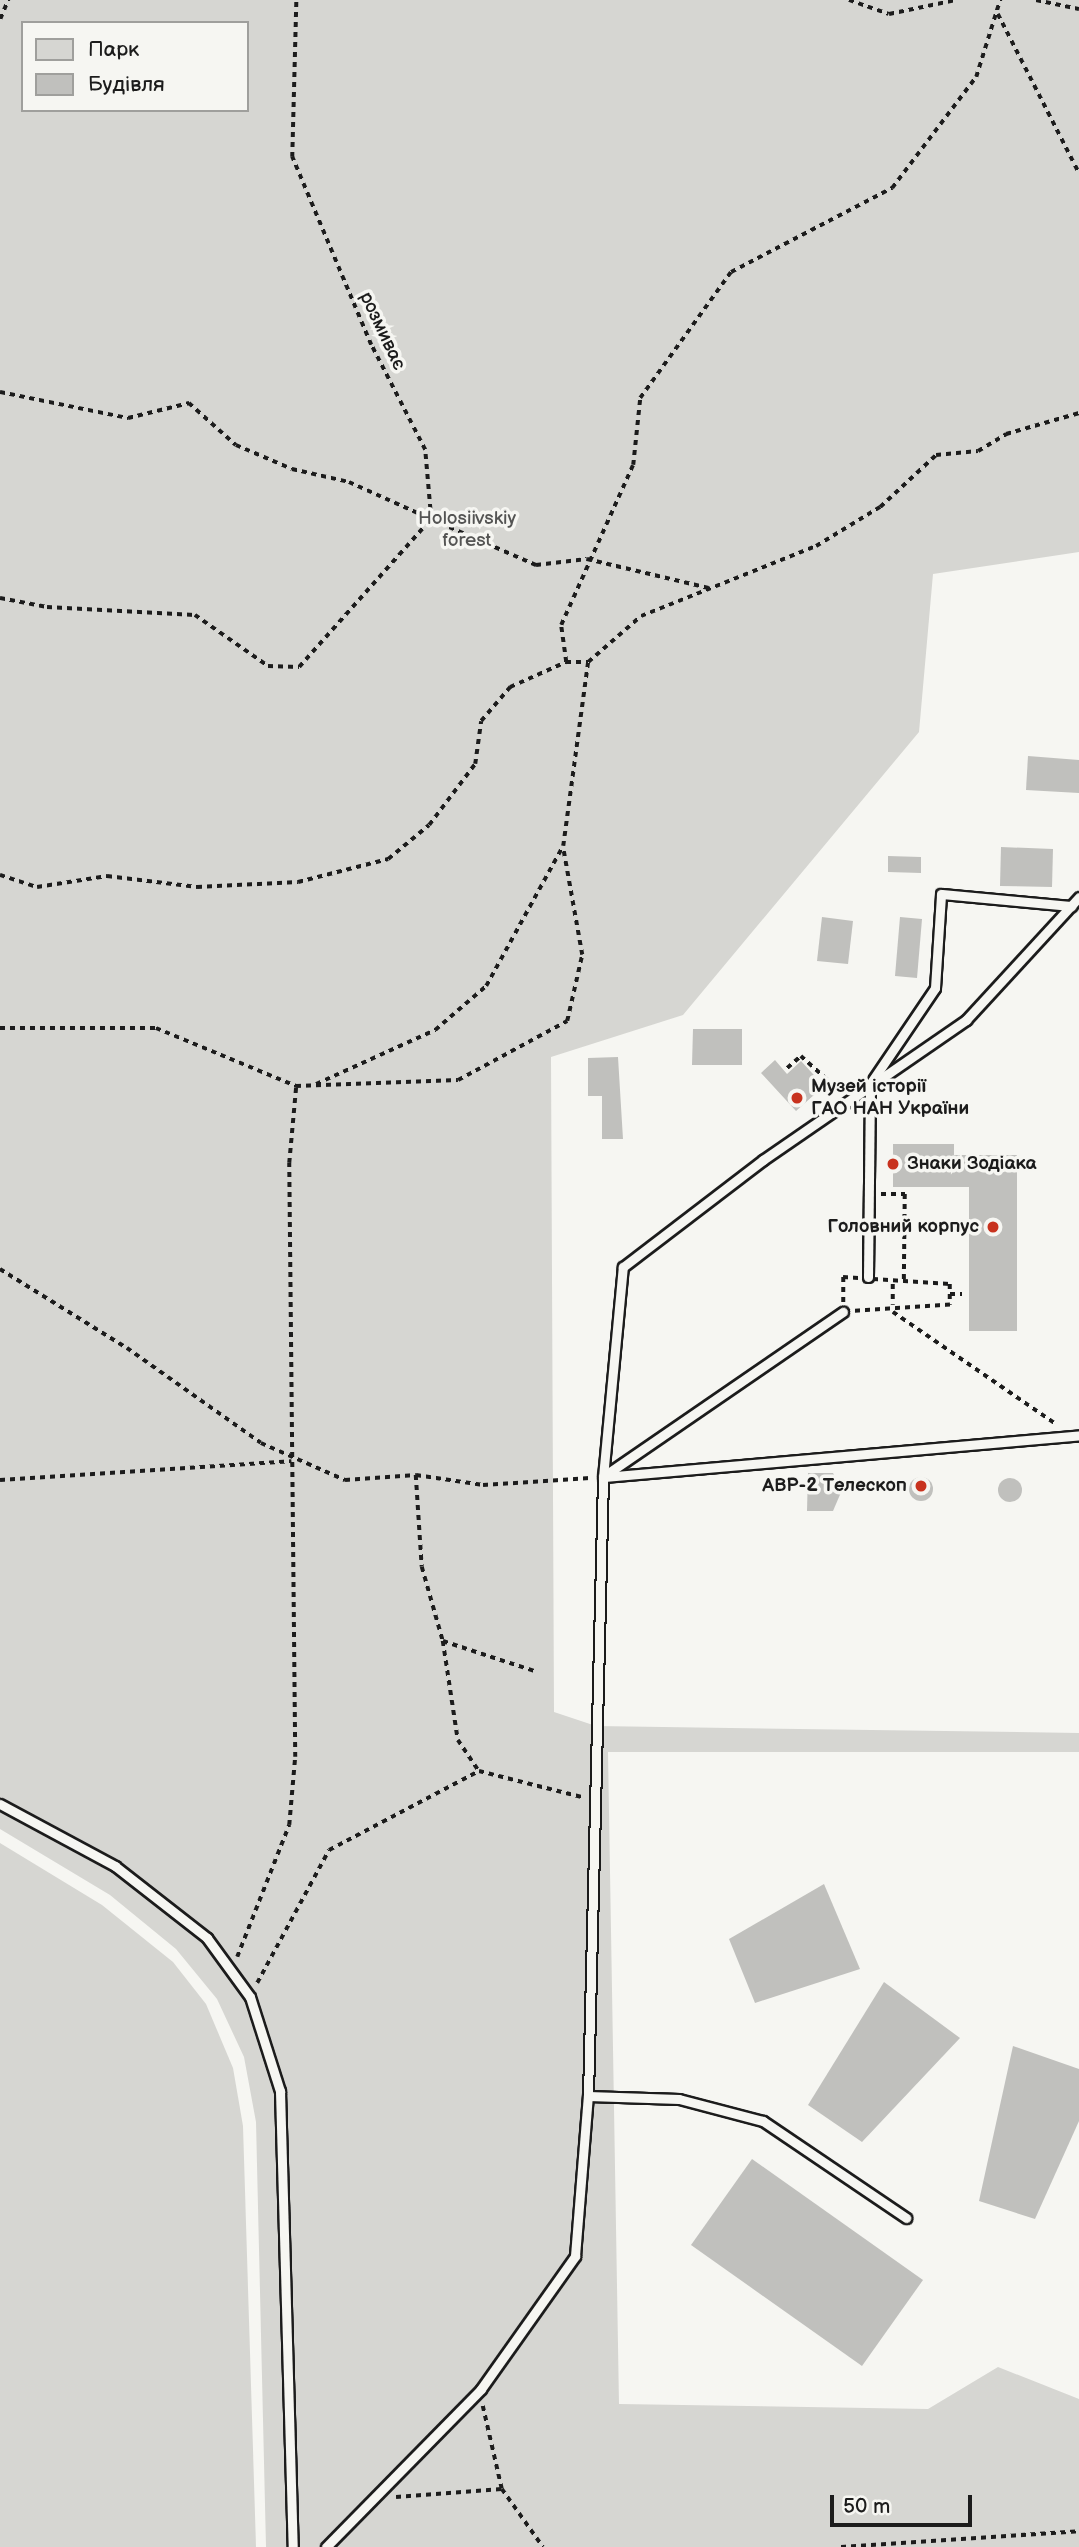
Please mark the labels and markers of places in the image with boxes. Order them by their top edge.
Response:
place label: Музей історії ГАО НАН України [811,1076,969,1120]
marker: Музей історії ГАО НАН України [789,1090,805,1106]
place label: Знаки Зодіака [907,1153,1037,1175]
marker: Знаки Зодіака [885,1156,901,1172]
place label: Головний корпус [827,1216,979,1238]
marker: Головний корпус [985,1219,1001,1235]
place label: АВР-2 Телескоп [762,1475,907,1497]
marker: АВР-2 Телескоп [913,1478,929,1494]

